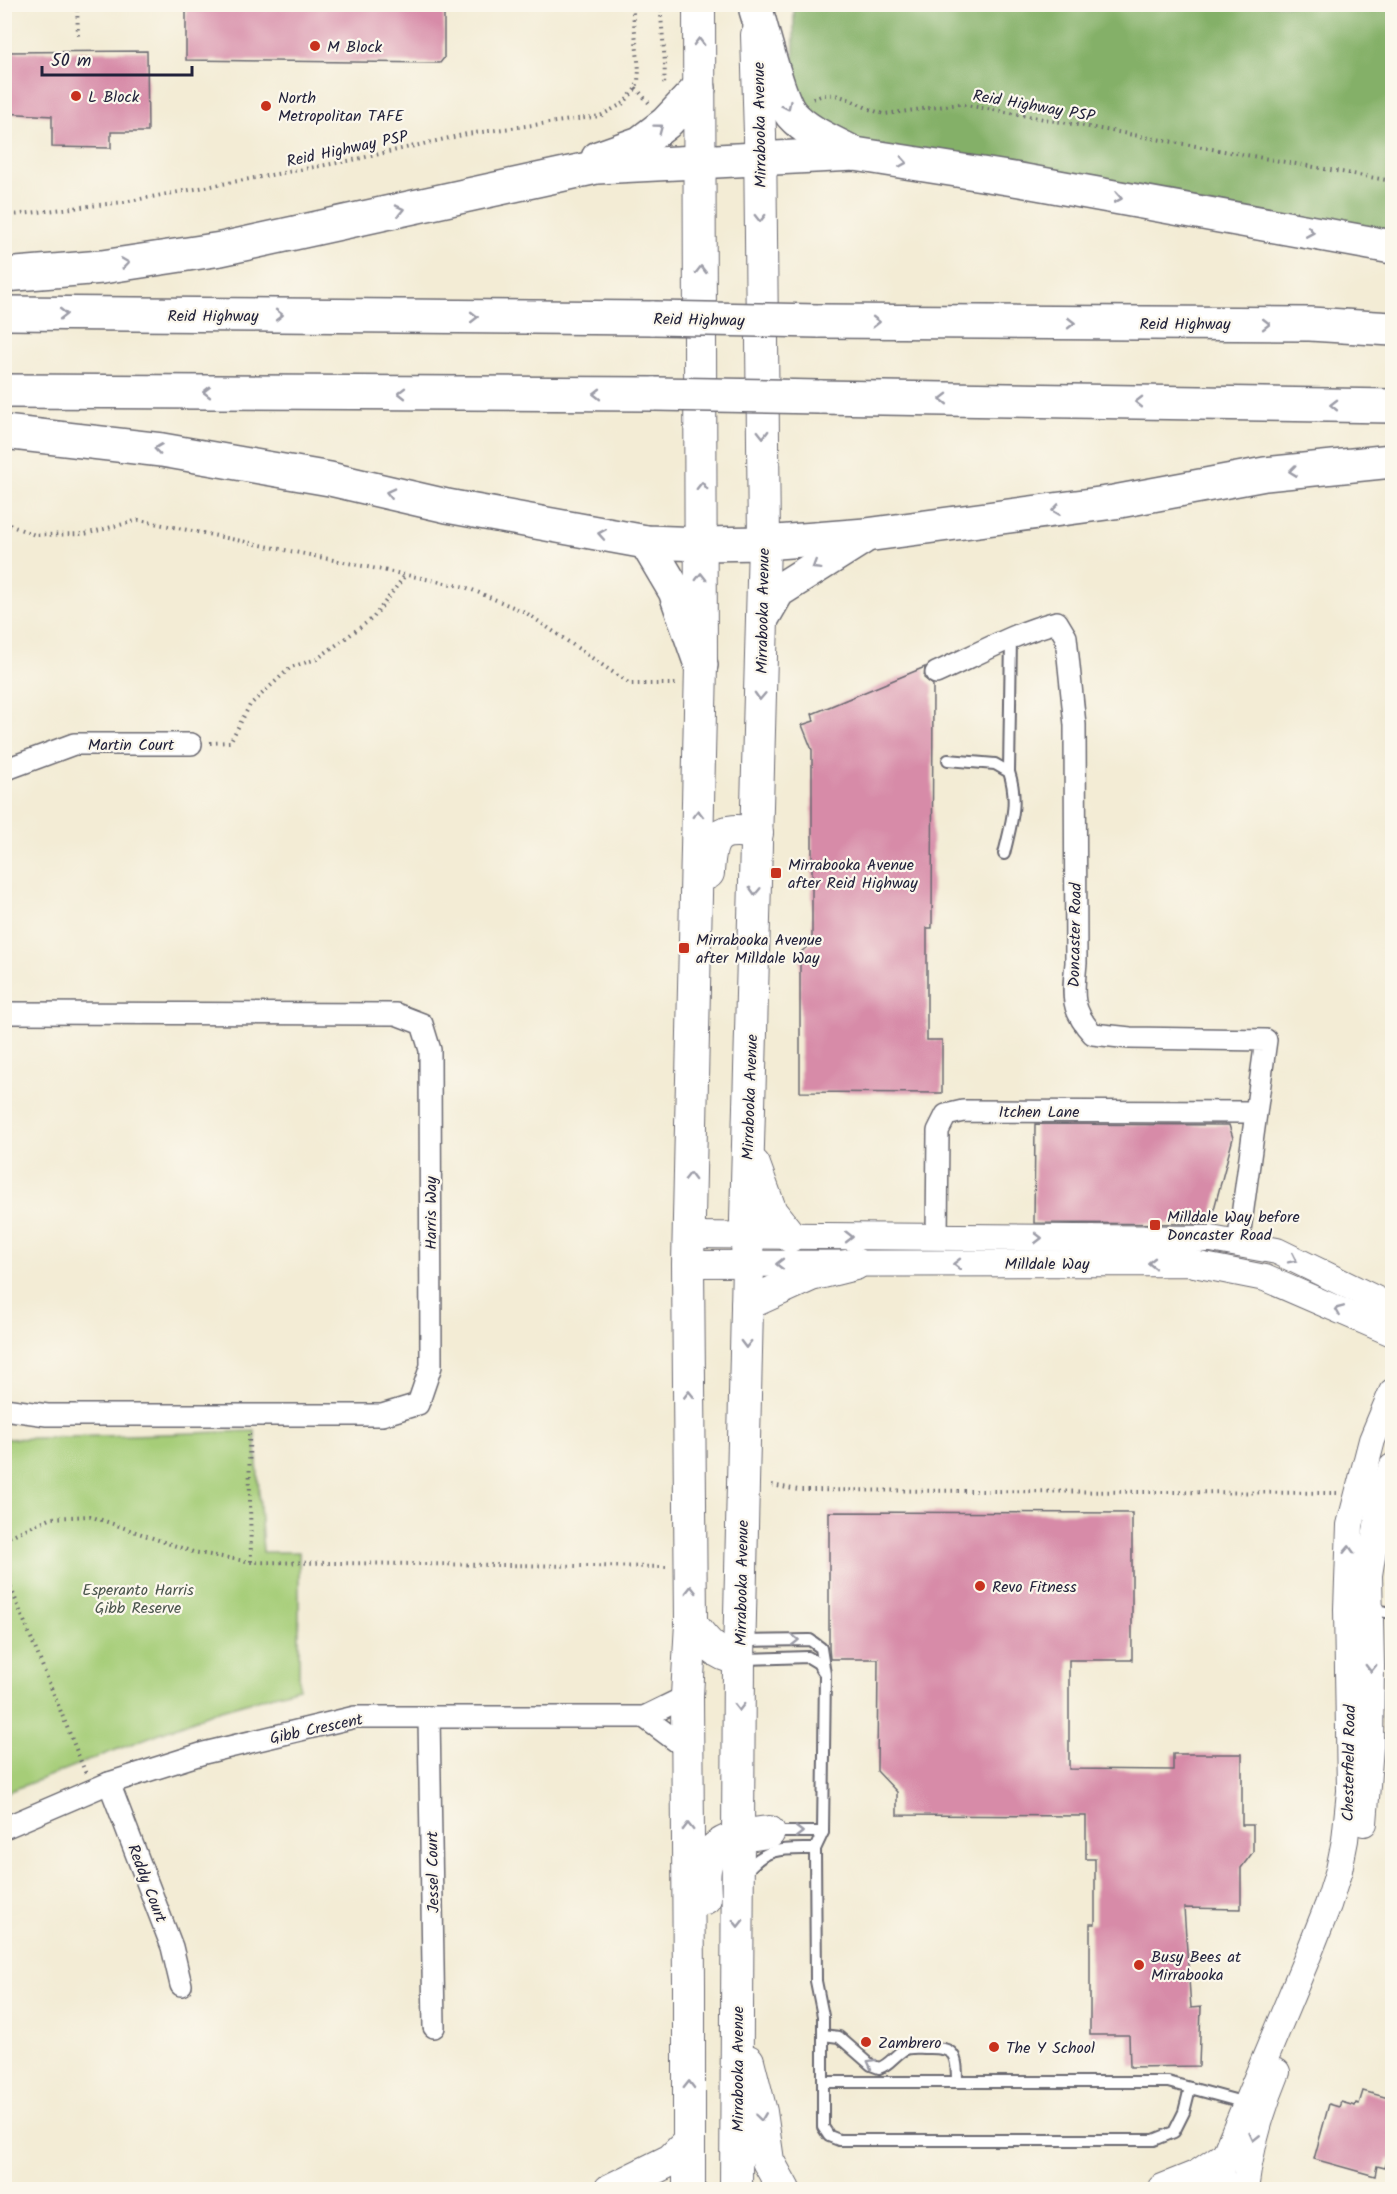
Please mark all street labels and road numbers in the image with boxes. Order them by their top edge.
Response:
street label: Mirrabooka Avenue [747,62,774,188]
street label: Reid Highway PSP [971,83,1097,130]
street label: Reid Highway PSP [284,124,411,175]
street label: Reid Highway [167,304,259,329]
street label: Reid Highway [653,307,745,334]
street label: Reid Highway [1139,312,1231,337]
street label: Mirrabooka Avenue [750,548,777,674]
street label: Martin Court [88,733,175,758]
street label: Doncaster Road [1062,881,1089,988]
street label: Mirrabooka Avenue [736,1034,765,1160]
street label: Itchen Lane [999,1100,1079,1125]
street label: Harris Way [419,1176,444,1250]
street label: Milldale Way [1005,1252,1090,1277]
street label: Mirrabooka Avenue [729,1520,756,1646]
street label: Chesterfield Road [1336,1703,1363,1822]
street label: Gibb Crescent [267,1707,366,1752]
street label: Jessel Court [420,1830,447,1913]
street label: Reddy Court [120,1841,173,1927]
street label: Mirrabooka Avenue [726,2006,751,2132]

